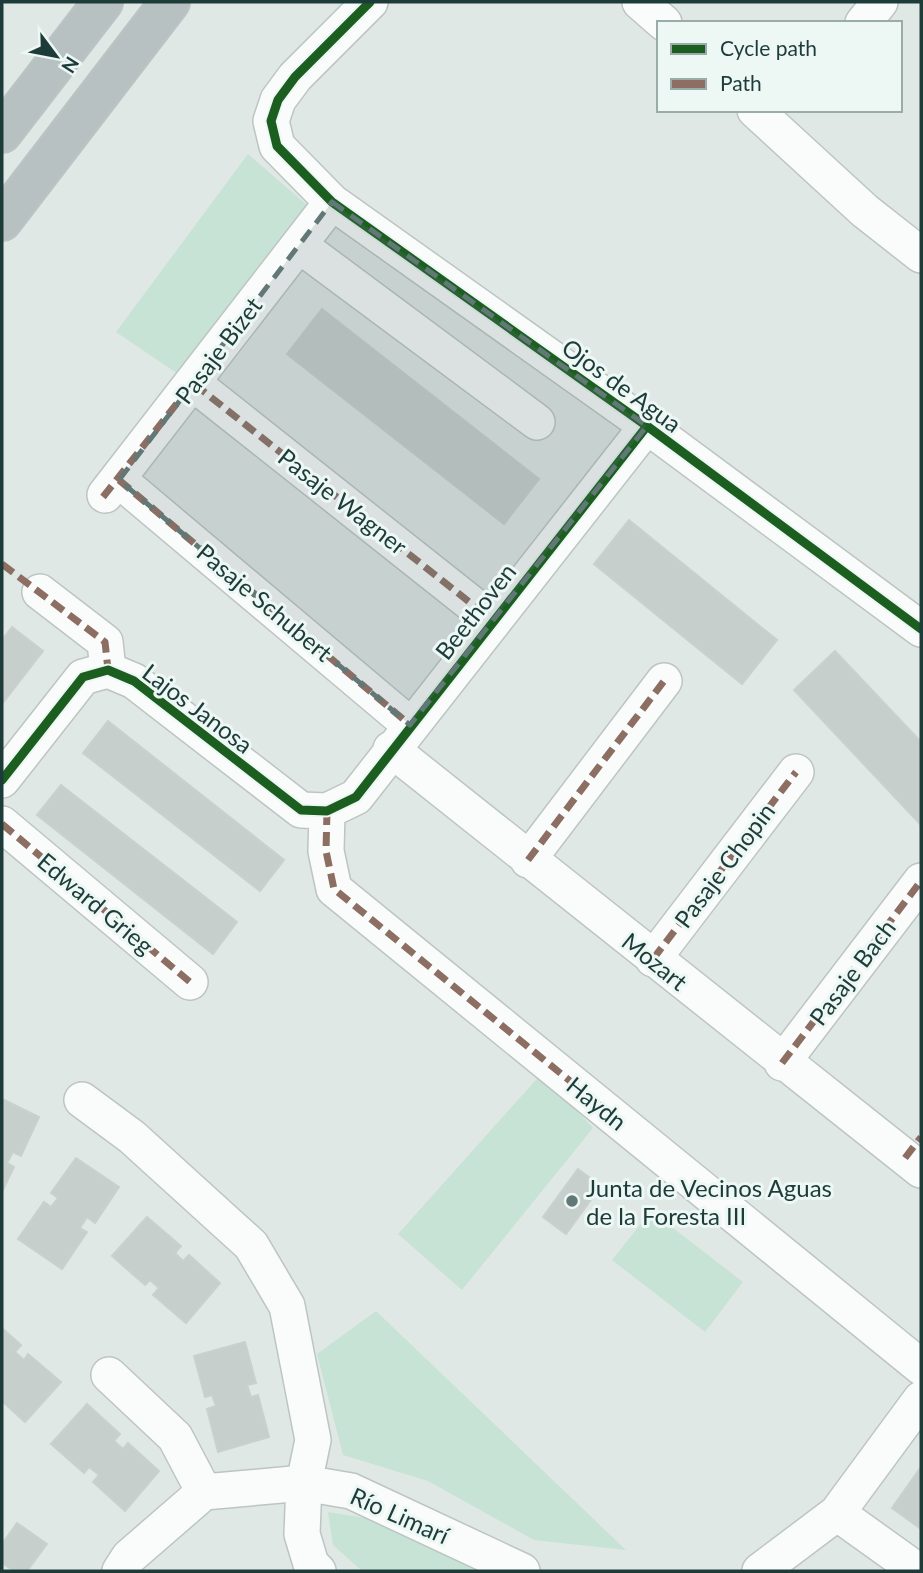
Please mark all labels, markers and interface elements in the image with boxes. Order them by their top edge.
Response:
north arrow [21,21,91,91]
legend [657,21,902,112]
text: Cycle path [720,35,817,60]
text: N [57,53,84,78]
text: Path [720,70,762,95]
street label: Pasaje Bizet [169,291,268,409]
street label: Ojos de Agua [557,332,687,438]
street label: Pasaje Wagner [273,442,413,560]
street label: Pasaje Schubert [192,537,339,667]
street label: Beethoven [428,557,522,665]
street label: Lajos Janosa [137,657,259,759]
street label: Pasaje Chopin [668,797,780,933]
street label: Edward Grieg [32,846,160,960]
street label: Pasaje Bach [803,913,901,1031]
street label: Mozart [617,926,694,996]
street label: Haydn [561,1070,633,1136]
place label: Junta de Vecinos Aguas de la Foresta III [586,1173,832,1230]
marker: Junta de Vecinos Aguas de la Foresta III [564,1193,580,1209]
street label: Río Limarí [346,1480,455,1550]

